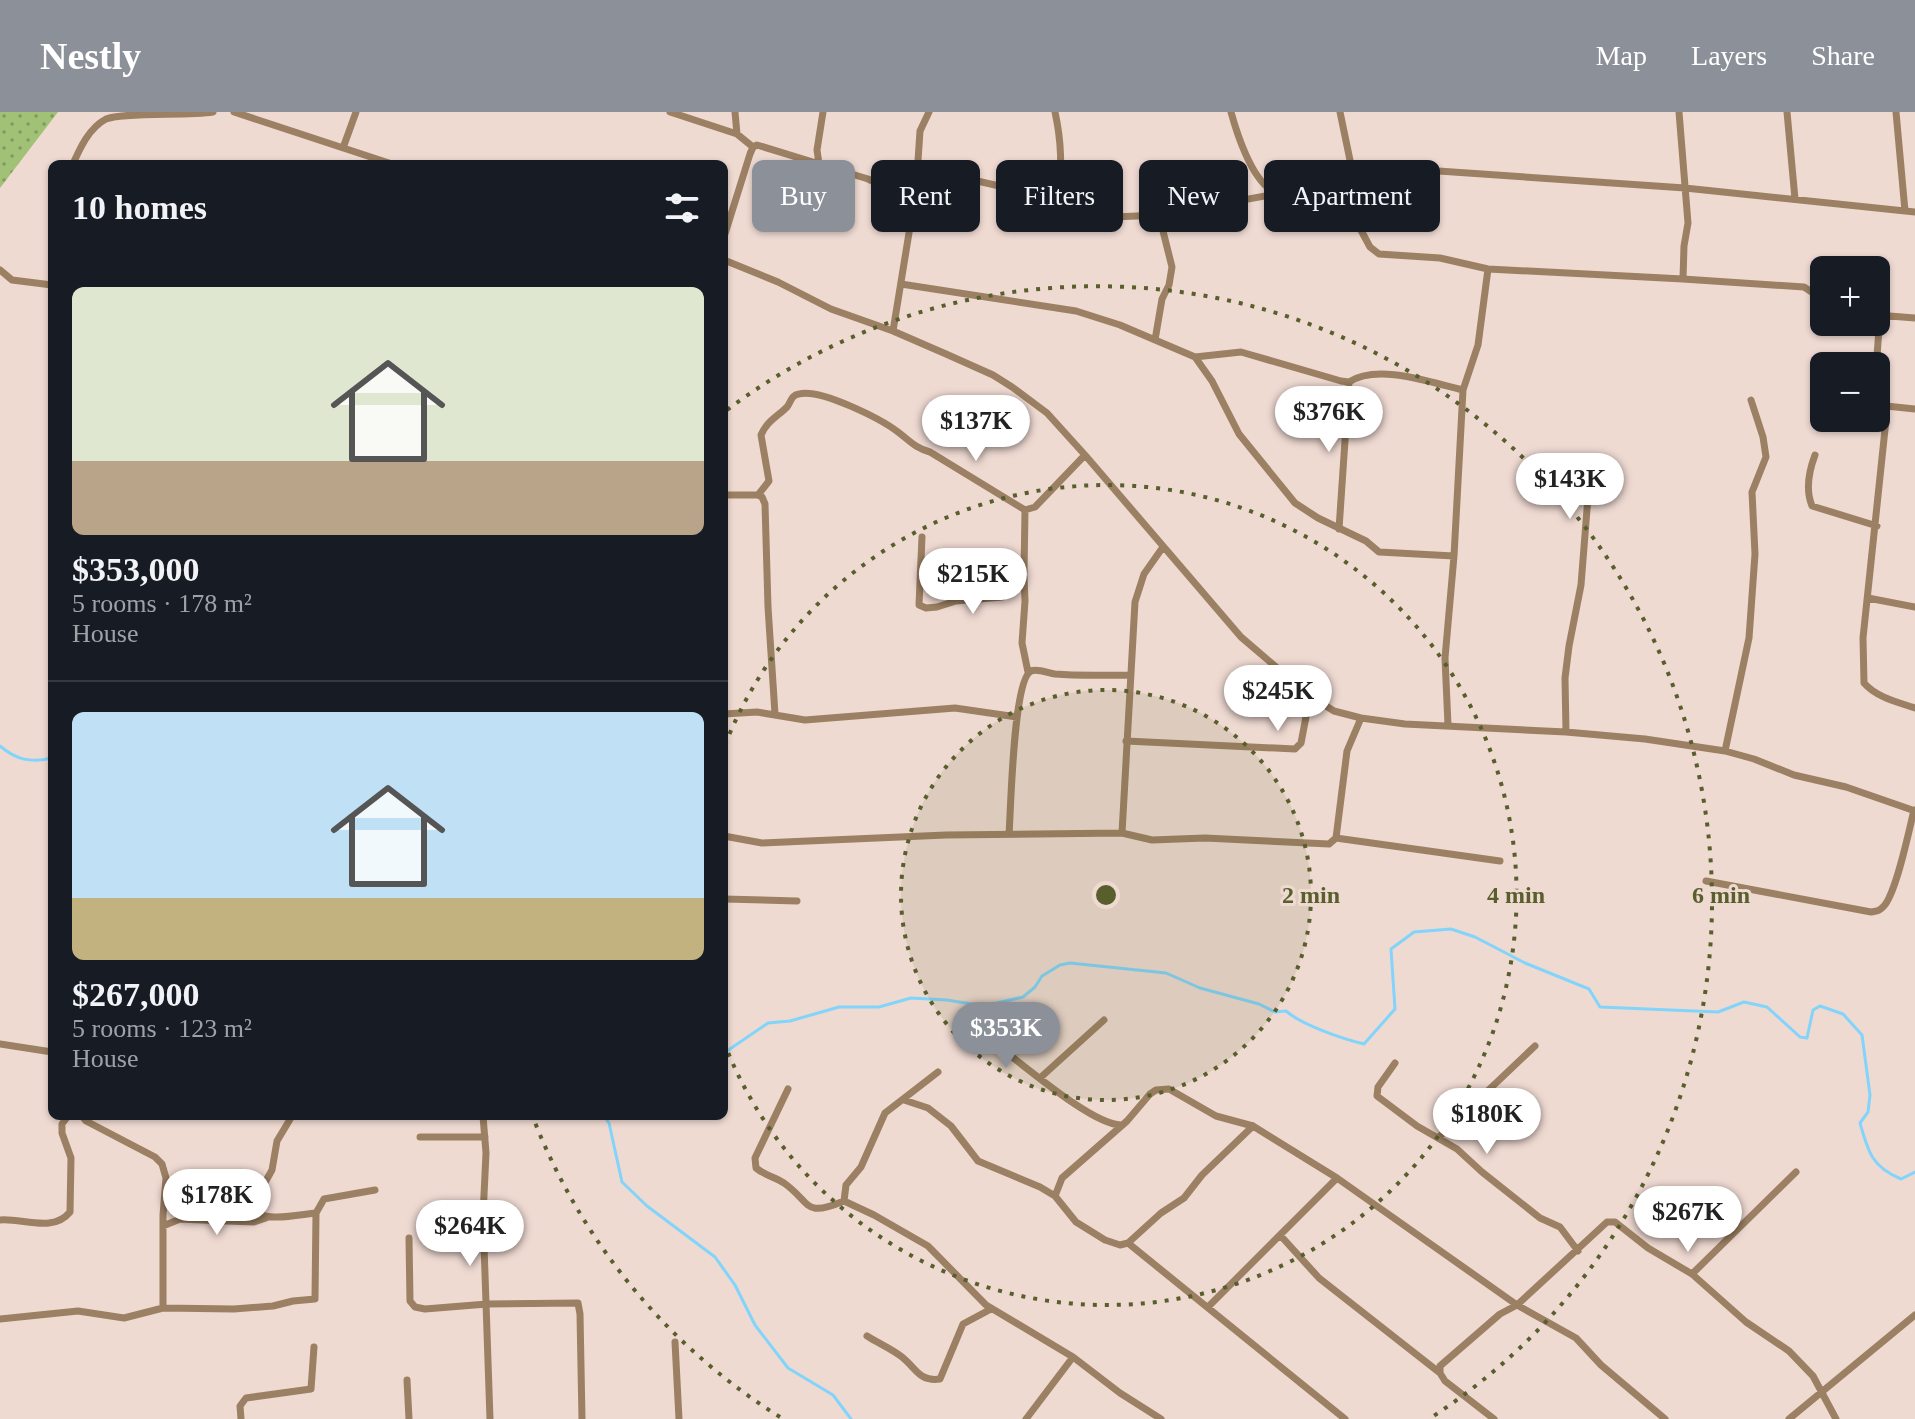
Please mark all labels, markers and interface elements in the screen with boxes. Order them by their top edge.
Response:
text: Nestly [40,35,141,77]
text: Map [1596,40,1647,71]
text: Layers [1691,40,1767,71]
text: Share [1811,40,1875,71]
chip: Buy [752,160,855,232]
chip: Rent [871,160,980,232]
chip: Filters [996,160,1123,232]
chip: New [1139,160,1248,232]
chip: Apartment [1264,160,1440,232]
icon: filters [660,186,704,230]
text: 10 homes [72,189,207,226]
map controls [1810,256,1890,432]
button: + [1810,256,1890,336]
icon: home [316,339,460,483]
button: − [1810,352,1890,432]
pin: $376K [1273,386,1385,454]
pin: $137K [920,395,1032,463]
text: $376K [1293,397,1365,426]
text: $137K [940,406,1012,435]
pin: $143K [1514,453,1626,521]
text: $143K [1534,464,1606,493]
pin: $215K [917,548,1029,616]
text: $353,000 [72,551,200,588]
text: $215K [937,559,1009,588]
text: 5 rooms · 178 m² [72,589,252,618]
text: House [72,619,138,648]
pin: $245K [1222,665,1334,733]
text: $245K [1242,676,1314,705]
icon: home [316,764,460,908]
centre of rings [1092,881,1120,909]
text: 2 min [1282,882,1340,908]
text: 4 min [1487,882,1545,908]
text: 6 min [1692,882,1750,908]
text: $267,000 [72,976,200,1013]
pin: $353K [950,1002,1062,1070]
text: $353K [970,1013,1042,1042]
text: 5 rooms · 123 m² [72,1014,252,1043]
text: House [72,1044,138,1073]
pin: $180K [1431,1088,1543,1156]
text: $180K [1451,1099,1523,1128]
pin: $178K [161,1169,273,1237]
text: $178K [181,1180,253,1209]
pin: $267K [1632,1186,1744,1254]
text: $267K [1652,1197,1724,1226]
pin: $264K [414,1200,526,1268]
text: $264K [434,1211,506,1240]

